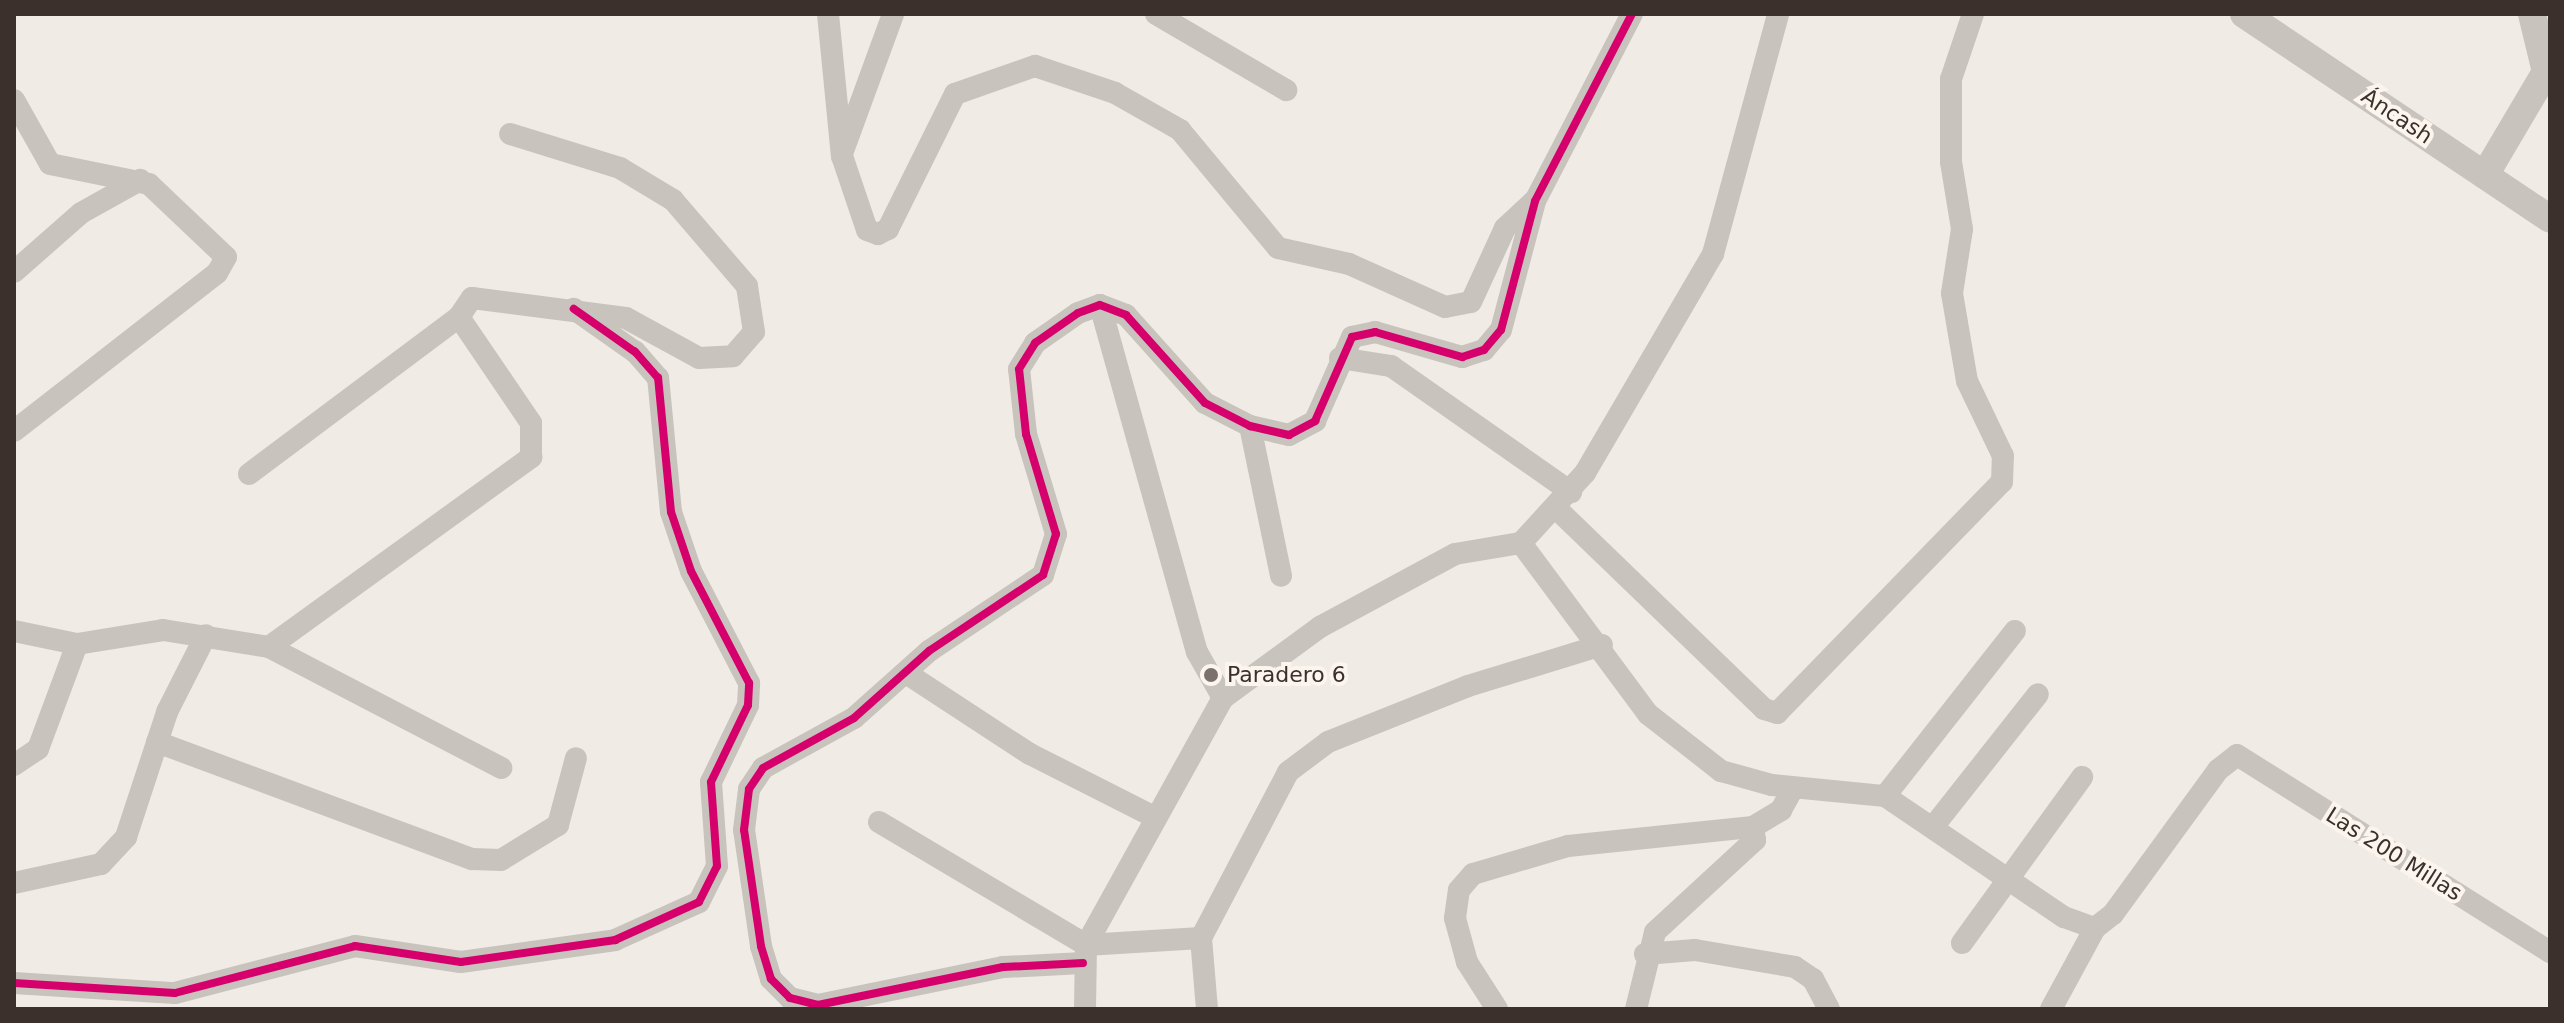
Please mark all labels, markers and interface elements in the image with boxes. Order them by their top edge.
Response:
street label: Áncash [2356,83,2438,149]
place label: Paradero 6 [1227,662,1346,688]
marker: Paradero 6 [1202,666,1220,684]
street label: Las 200 Millas [2321,802,2467,906]

